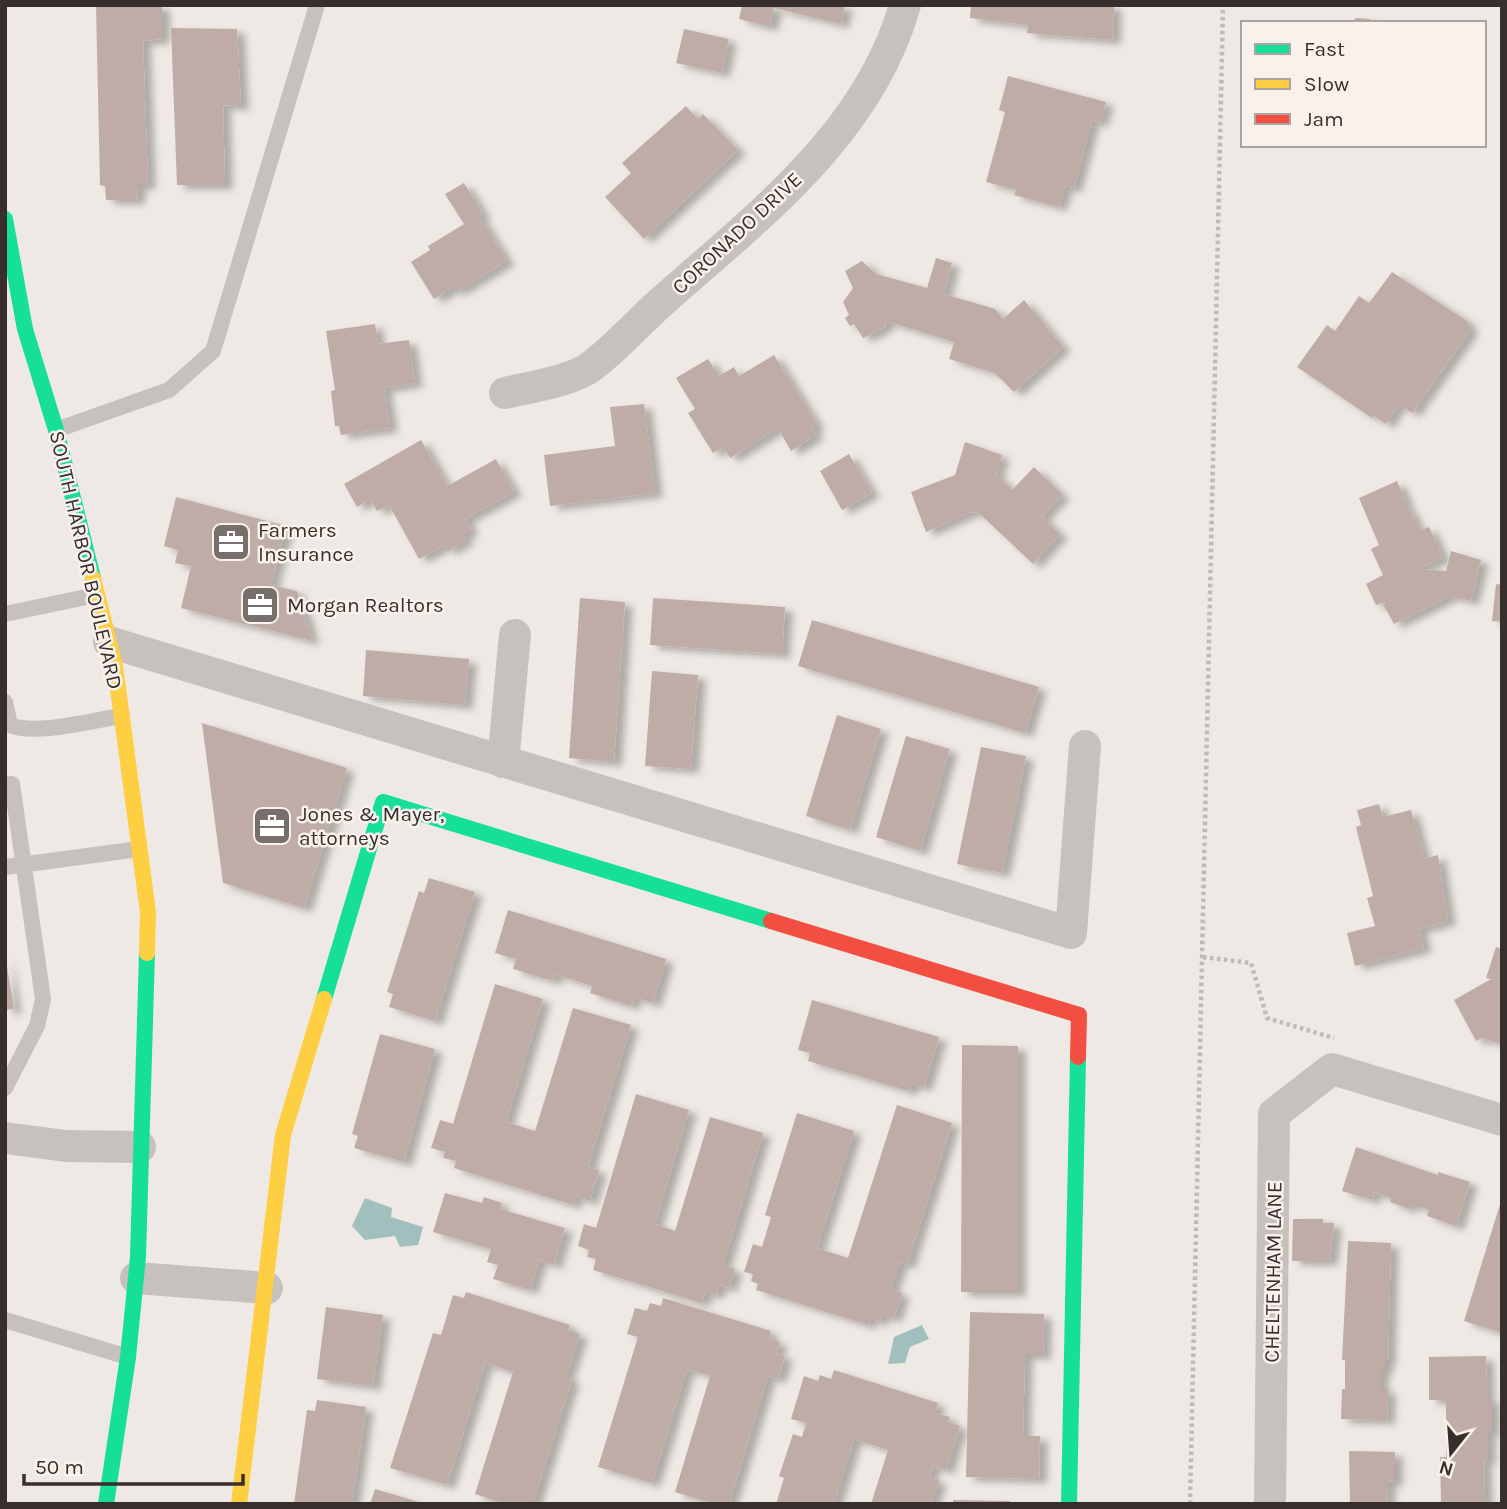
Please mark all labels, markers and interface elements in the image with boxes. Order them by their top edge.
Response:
legend [1241,21,1486,147]
text: Fast [1304,37,1345,61]
text: Slow [1304,72,1349,96]
text: Jam [1304,107,1344,131]
street label: CORONADO DRIVE [667,167,807,299]
street label: SOUTH HARBOR BOULEVARD [45,428,127,692]
place label: Farmers Insurance [258,518,354,566]
office icon: Farmers Insurance [210,521,252,563]
office icon: Morgan Realtors [239,584,281,626]
place label: Morgan Realtors [287,593,444,617]
place label: Jones & Mayer, attorneys [299,802,445,850]
office icon: Jones & Mayer, attorneys [251,805,293,847]
street label: CHELTENHAM LANE [1259,1181,1287,1363]
north arrow [1416,1418,1486,1488]
scale bar [24,1442,243,1486]
text: 50 m [35,1455,84,1479]
text: N [1437,1456,1456,1481]

